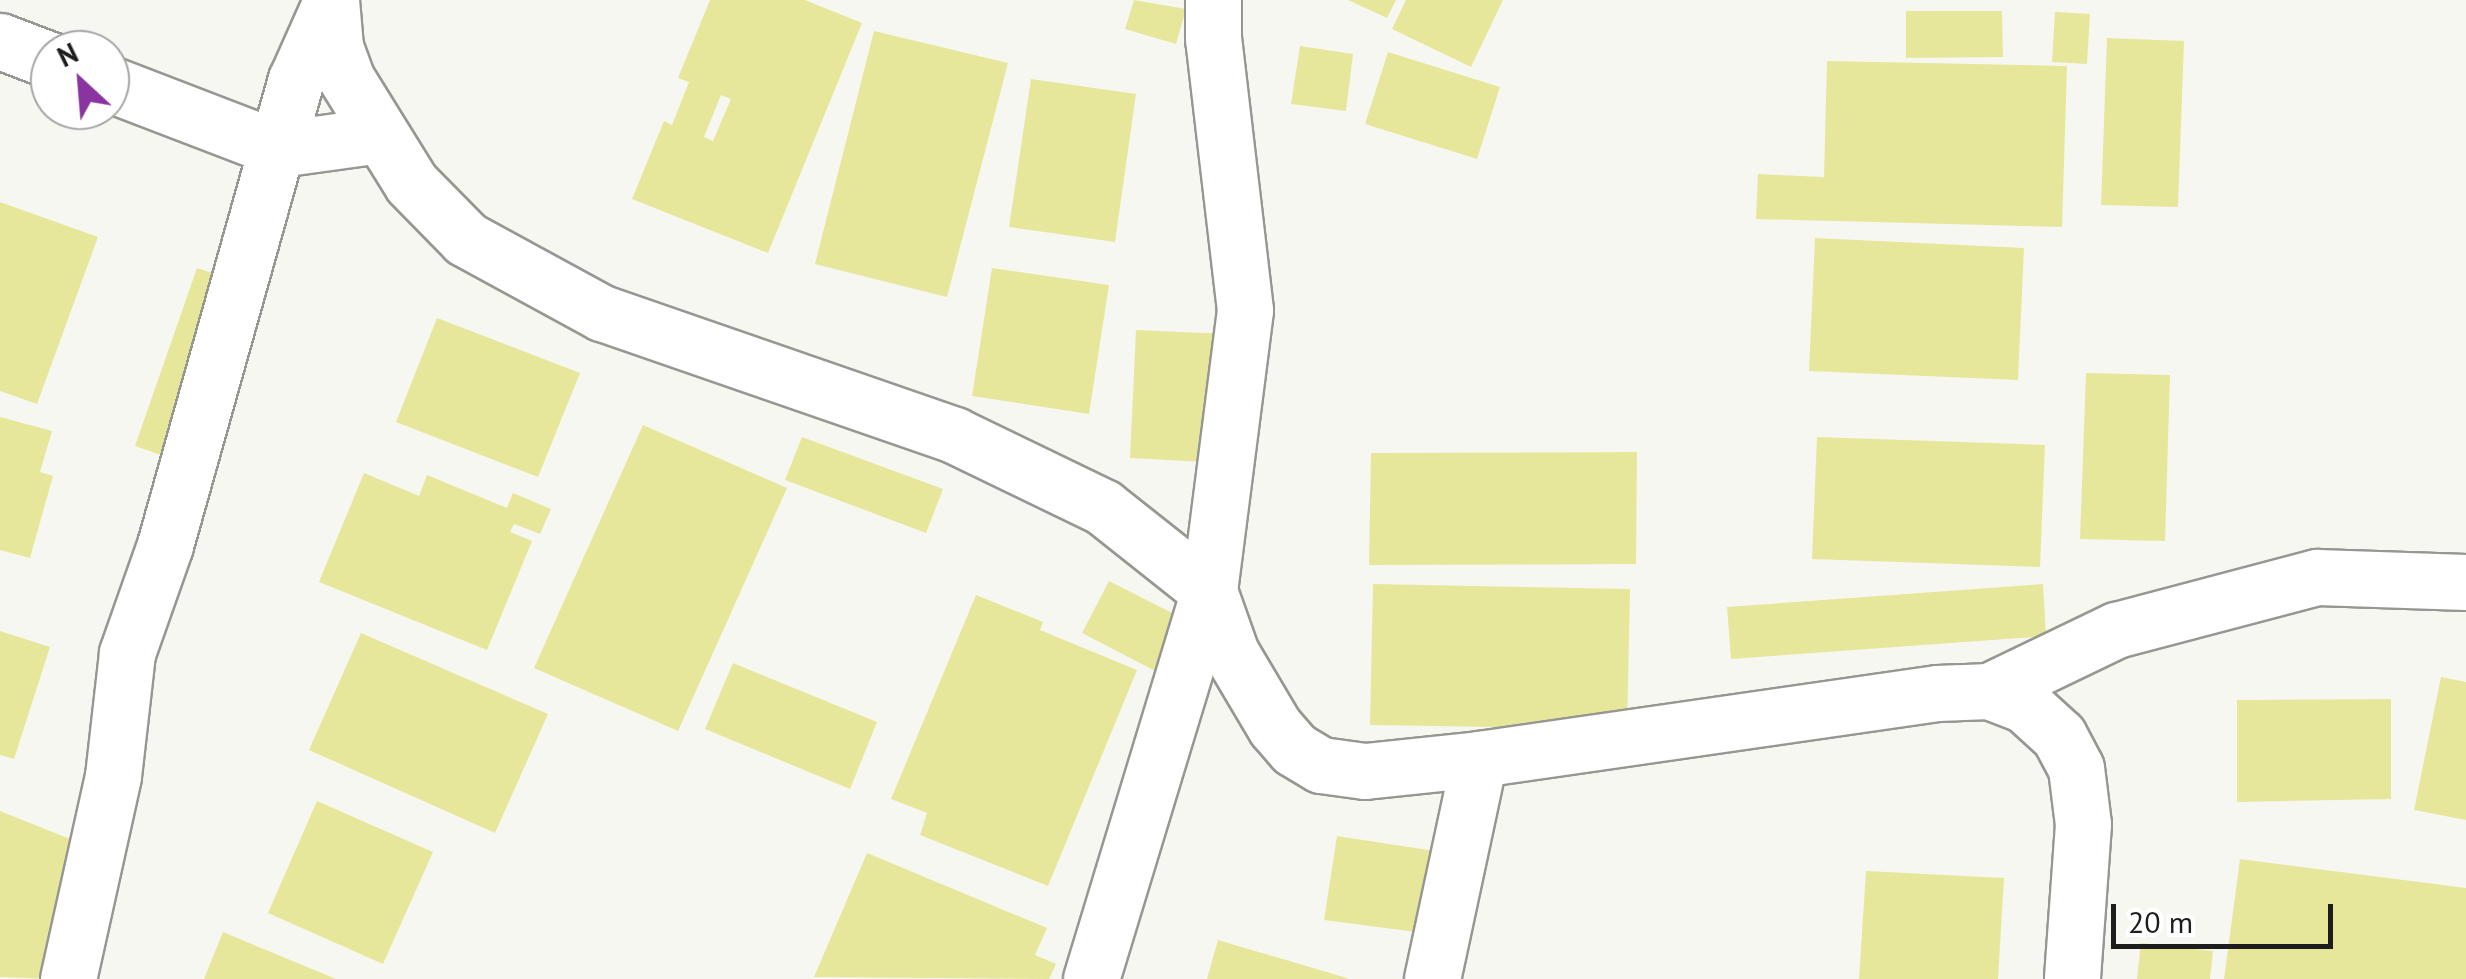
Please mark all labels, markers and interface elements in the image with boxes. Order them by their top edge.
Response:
north arrow [30,30,130,130]
text: N [51,34,84,75]
scale bar [2116,884,2338,946]
text: 20 m [2128,902,2193,941]

